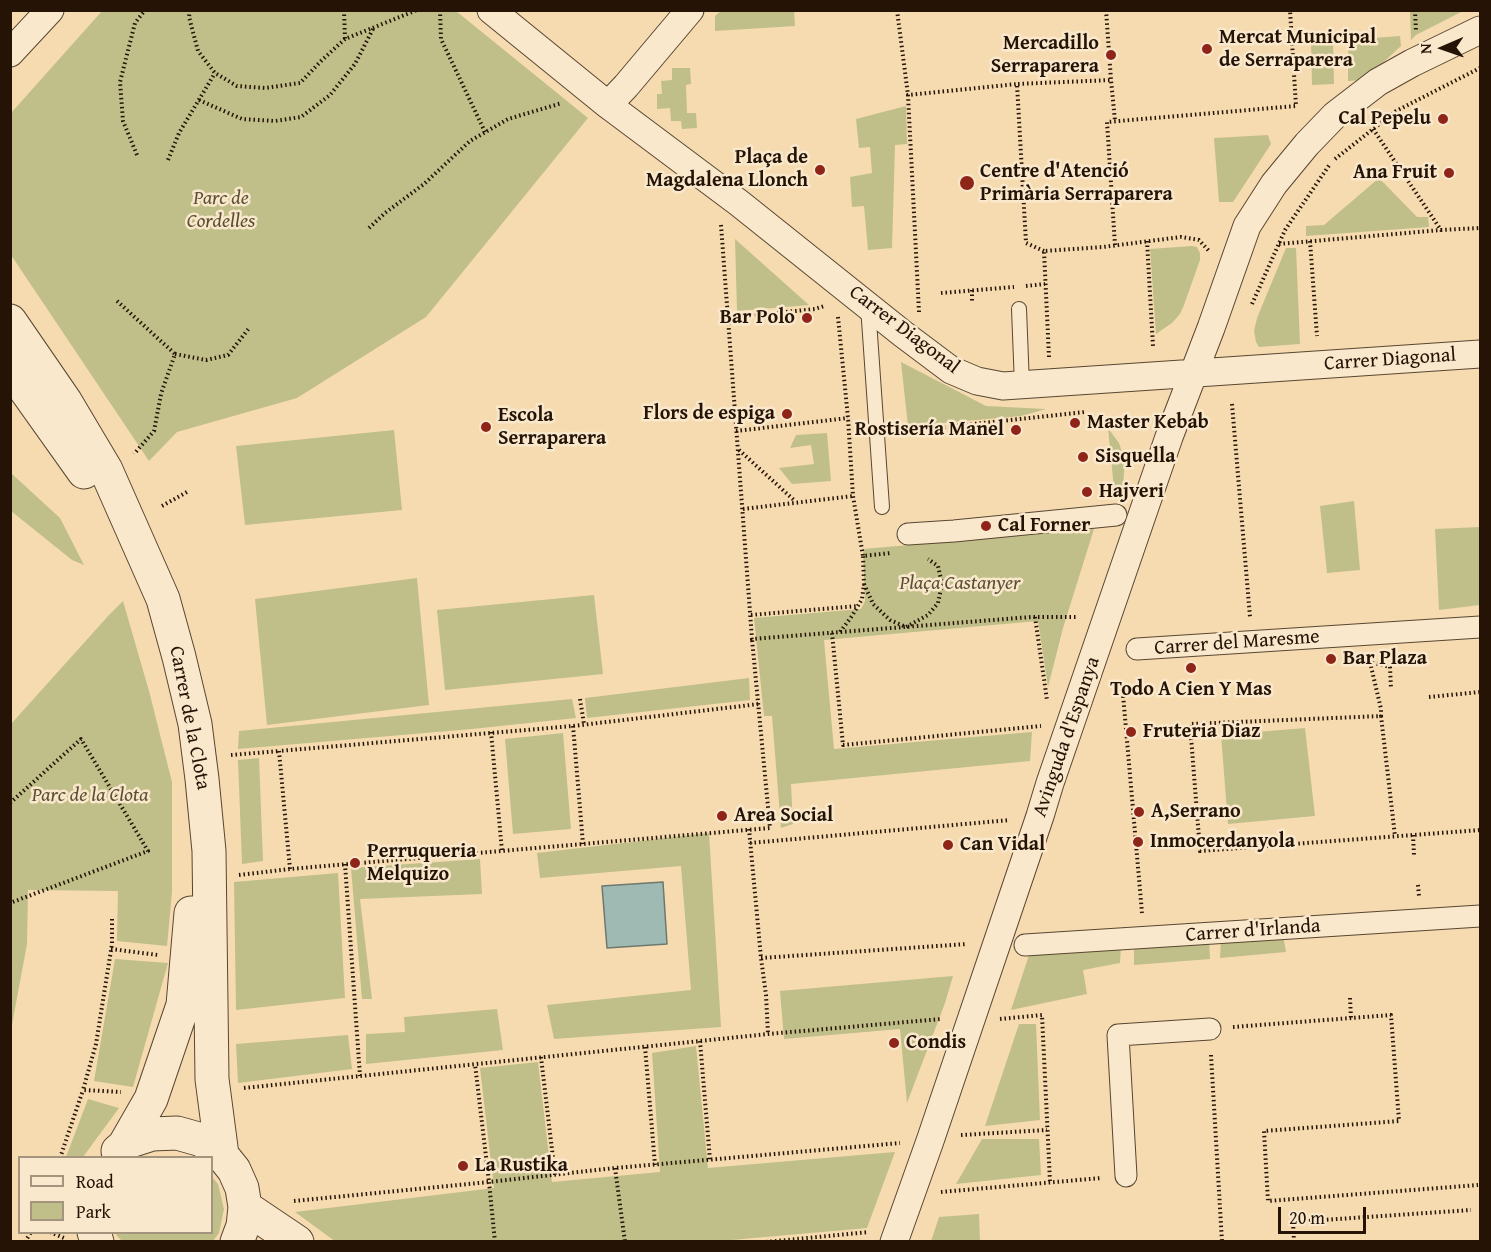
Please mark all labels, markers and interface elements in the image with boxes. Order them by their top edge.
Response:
north arrow [1413,18,1473,78]
place label: Mercat Municipal de Serraparera [1219,26,1376,73]
place label: Mercadillo Serraparera [991,32,1099,79]
marker: Mercat Municipal de Serraparera [1200,42,1214,56]
text: N [1413,43,1437,54]
marker: Mercadillo Serraparera [1104,48,1118,62]
place label: Cal Pepelu [1338,107,1431,131]
marker: Cal Pepelu [1436,112,1450,126]
place label: Plaça de Magdalena Llonch [646,146,808,193]
place label: Centre d'Atenció Primària Serraparera [980,160,1173,207]
place label: Ana Fruit [1353,161,1437,185]
marker: Plaça de Magdalena Llonch [813,163,827,177]
marker: Ana Fruit [1442,166,1456,180]
marker: Centre d'Atenció Primària Serraparera [958,174,976,192]
park label: Parc de Cordelles [187,187,255,234]
street label: Carrer Diagonal [844,281,964,379]
place label: Bar Polo [720,306,795,330]
marker: Bar Polo [800,311,814,325]
street label: Carrer Diagonal [1323,343,1457,377]
place label: Flors de espiga [643,402,775,426]
place label: Escola Serraparera [498,404,606,451]
marker: Flors de espiga [780,407,794,421]
place label: Master Kebab [1087,411,1209,435]
marker: Master Kebab [1068,416,1082,430]
place label: Rostisería Manel [855,418,1004,442]
marker: Escola Serraparera [479,420,493,434]
marker: Rostisería Manel [1009,423,1023,437]
place label: Sisquella [1095,445,1175,469]
marker: Sisquella [1076,450,1090,464]
place label: Hajveri [1099,480,1164,504]
marker: Hajveri [1080,485,1094,499]
place label: Cal Forner [998,514,1090,538]
marker: Cal Forner [979,519,993,533]
park label: Plaça Castanyer [899,572,1021,596]
street label: Carrer del Maresme [1154,625,1320,661]
street label: Carrer de la Clota [163,644,215,792]
place label: Bar Plaza [1343,647,1427,671]
marker: Bar Plaza [1324,652,1338,666]
street label: Avinguda d'Espanya [1028,654,1106,820]
marker: Todo A Cien Y Mas [1184,661,1198,675]
place label: Todo A Cien Y Mas [1110,678,1272,702]
place label: Fruteria Diaz [1143,720,1260,744]
marker: Fruteria Diaz [1124,725,1138,739]
park label: Parc de la Clota [32,784,148,808]
place label: A,Serrano [1151,800,1241,824]
place label: Area Social [734,804,833,828]
marker: A,Serrano [1132,805,1146,819]
marker: Area Social [715,809,729,823]
place label: Inmocerdanyola [1150,830,1295,854]
place label: Can Vidal [960,833,1045,857]
marker: Inmocerdanyola [1131,835,1145,849]
marker: Can Vidal [941,838,955,852]
place label: Perruqueria Melquizo [367,840,476,887]
marker: Perruqueria Melquizo [348,856,362,870]
street label: Carrer d'Irlanda [1185,914,1321,948]
place label: Condis [906,1031,966,1055]
marker: Condis [887,1036,901,1050]
place label: La Rustika [475,1154,568,1178]
legend [18,1156,213,1234]
marker: La Rustika [456,1159,470,1173]
text: Road [76,1168,114,1195]
scale bar [1281,1195,1370,1233]
text: Park [76,1198,111,1225]
text: 20 m [1289,1204,1325,1231]

